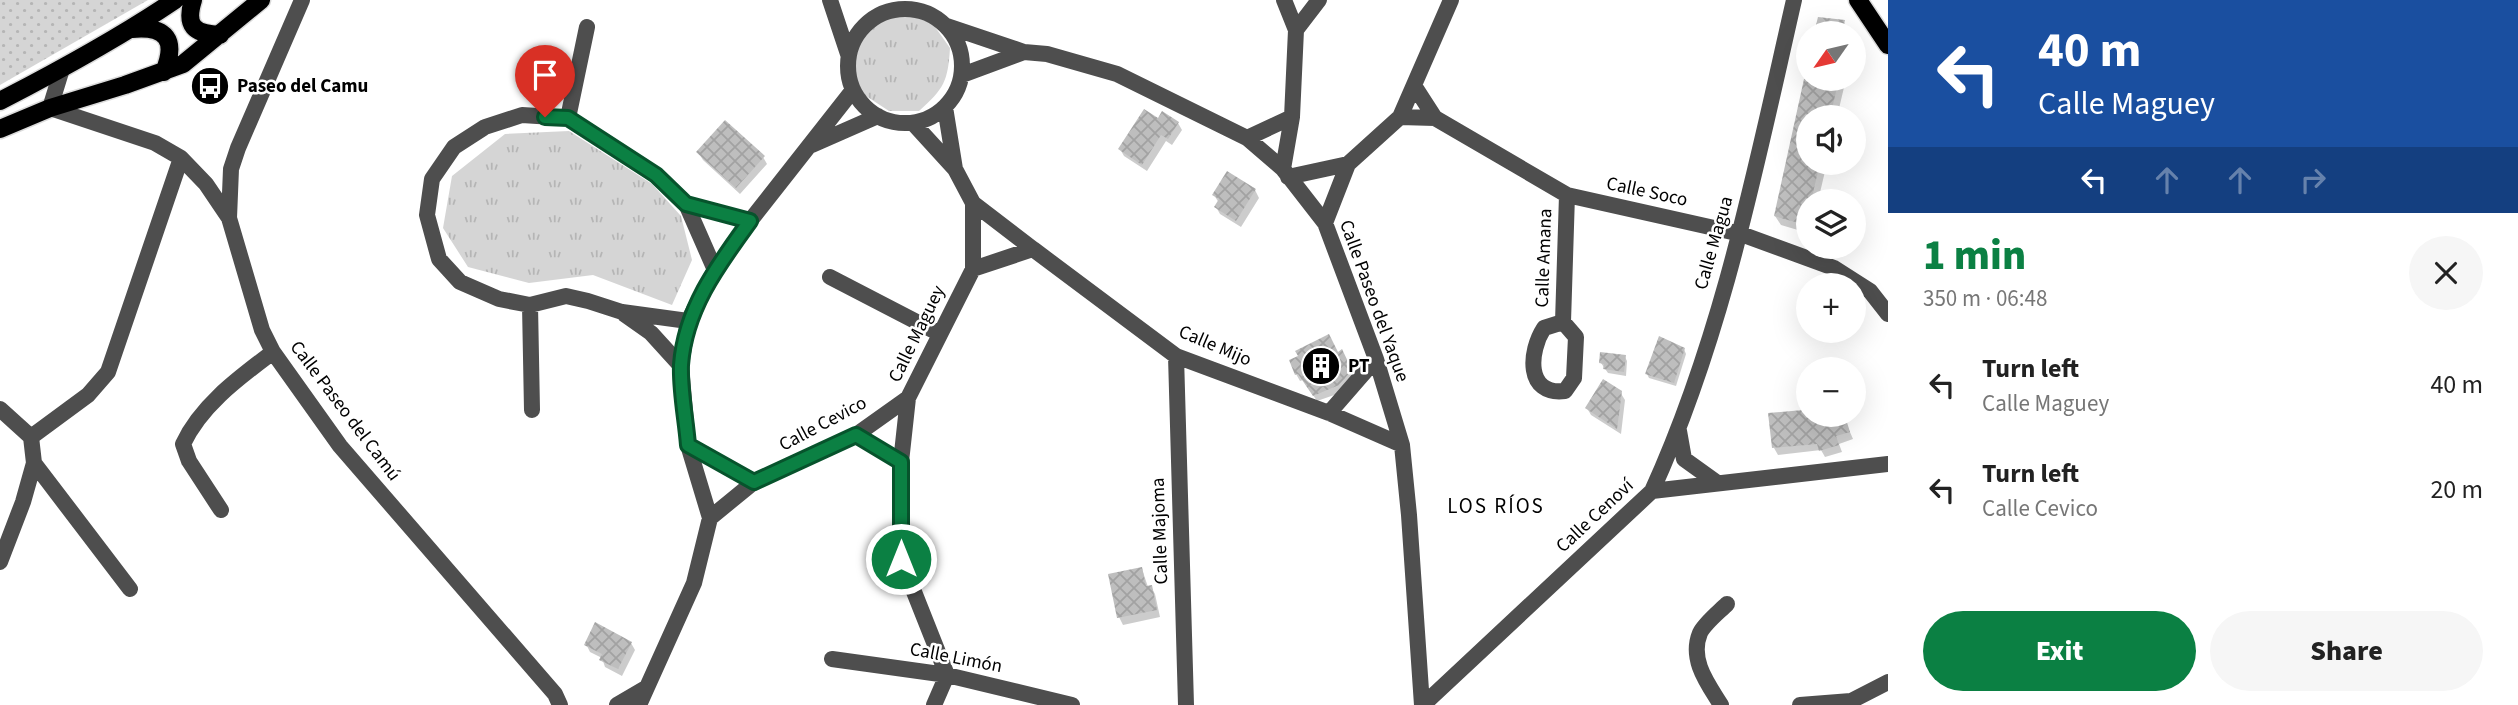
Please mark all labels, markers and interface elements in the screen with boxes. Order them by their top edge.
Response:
text: 40 m [2038,16,2142,86]
north arrow [1796,21,1866,91]
map controls [1796,21,1866,427]
icon: left [1923,28,2014,119]
pin [515,45,575,117]
icon: arrive [526,56,564,94]
bus stop icon: Paseo del Camu [189,65,231,107]
place label: Paseo del Camu [237,73,368,100]
text: Calle Maguey [2038,81,2215,127]
button: sound [1796,105,1866,175]
icon: left [2075,161,2113,199]
icon: ahead [2148,161,2186,199]
icon: ahead [2221,161,2259,199]
icon: right [2294,161,2332,199]
street label: Calle Soco [1604,170,1690,214]
button: layers [1796,189,1866,259]
street label: Calle Magua [1688,193,1740,293]
street label: Calle Amana [1529,208,1559,308]
street label: Calle Paseo del Yaque [1332,216,1416,386]
text: 1 min [1923,226,2026,286]
button: close [2409,236,2483,310]
button: + [1796,273,1866,343]
street label: Calle Maguey [882,281,952,387]
text: 350 m · 06:48 [1923,282,2047,315]
street label: Calle Mijo [1174,319,1256,373]
street label: Calle Paseo del Camú [283,335,407,487]
building icon: PT [1300,345,1342,387]
text: Turn left [1982,350,2079,387]
place label: PT [1348,353,1370,380]
button: − [1796,357,1866,427]
icon: left [1923,366,1961,404]
text: 40 m [2430,366,2483,403]
text: Calle Maguey [1982,387,2109,420]
street label: Calle Cevico [774,390,872,458]
text: Turn left [1982,455,2079,492]
icon: left [1923,471,1961,509]
text: 20 m [2430,471,2483,508]
street label: Calle Cenoví [1550,472,1641,559]
street label: Calle Majoma [1145,477,1175,585]
district label: LOS RÍOS [1447,491,1545,521]
text: Calle Cevico [1982,492,2098,525]
position arrow [864,522,938,596]
button: Exit [1923,611,2196,691]
button: Share [2210,611,2483,691]
street label: Calle Limón [907,636,1005,680]

